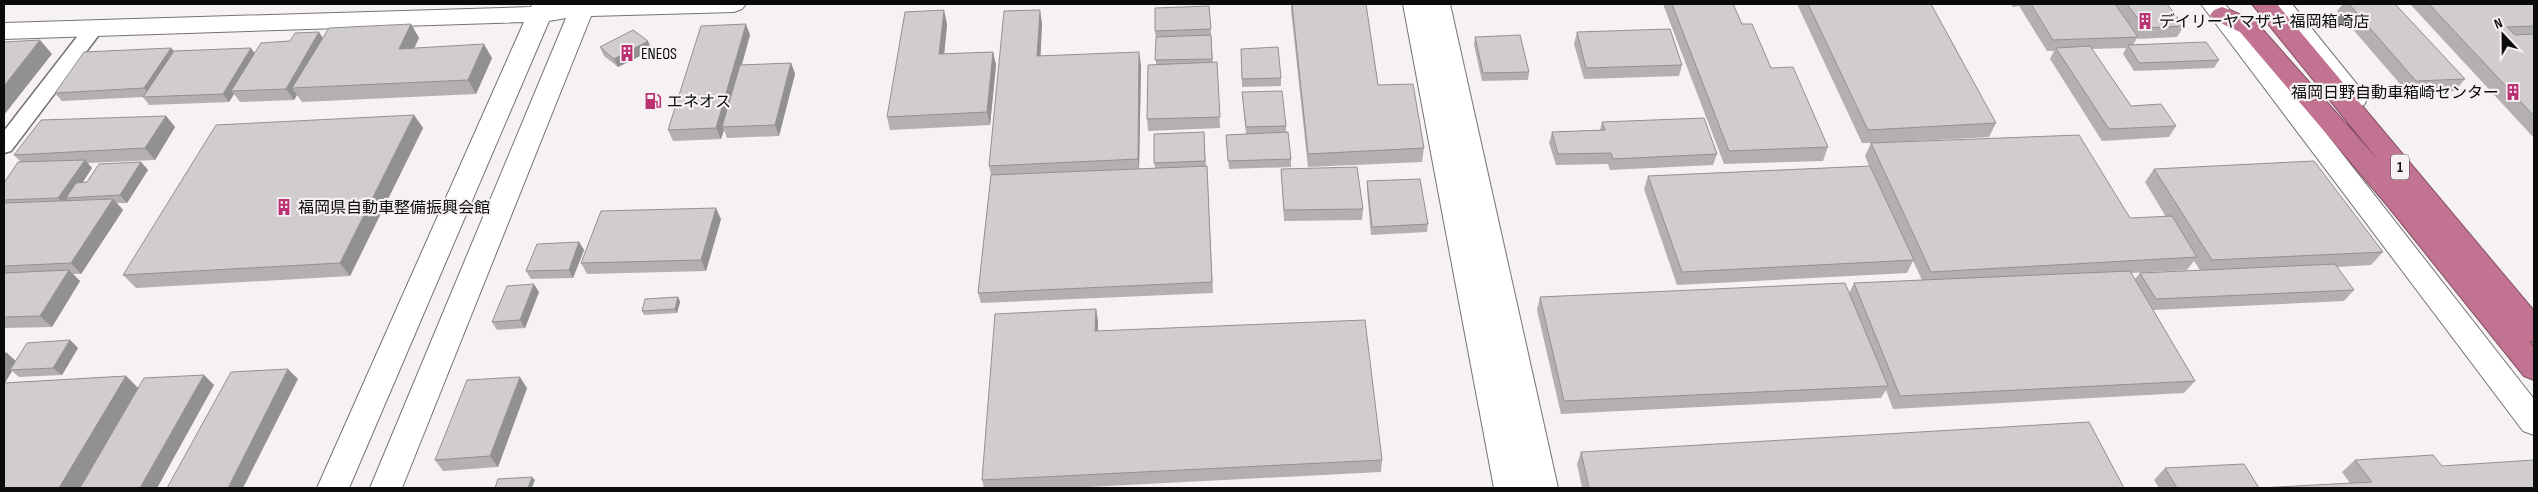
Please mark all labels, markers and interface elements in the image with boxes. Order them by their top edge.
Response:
north arrow [2478,10,2528,60]
building icon: デイリーヤマザキ 福岡箱崎店 [2135,11,2155,31]
place label: デイリーヤマザキ 福岡箱崎店 [2159,13,2370,32]
text: N [2492,14,2505,33]
building icon: ENEOS [617,43,637,63]
place label: ENEOS [641,45,677,64]
building icon: 福岡日野自動車箱崎センター [2503,82,2523,102]
place label: 福岡日野自動車箱崎センター [2291,84,2499,103]
fuel station icon: エネオス [643,91,663,111]
place label: エネオス [667,93,731,112]
road number: 1 [2391,154,2409,180]
building icon: 福岡県自動車整備振興会館 [274,197,294,217]
place label: 福岡県自動車整備振興会館 [298,199,490,218]

